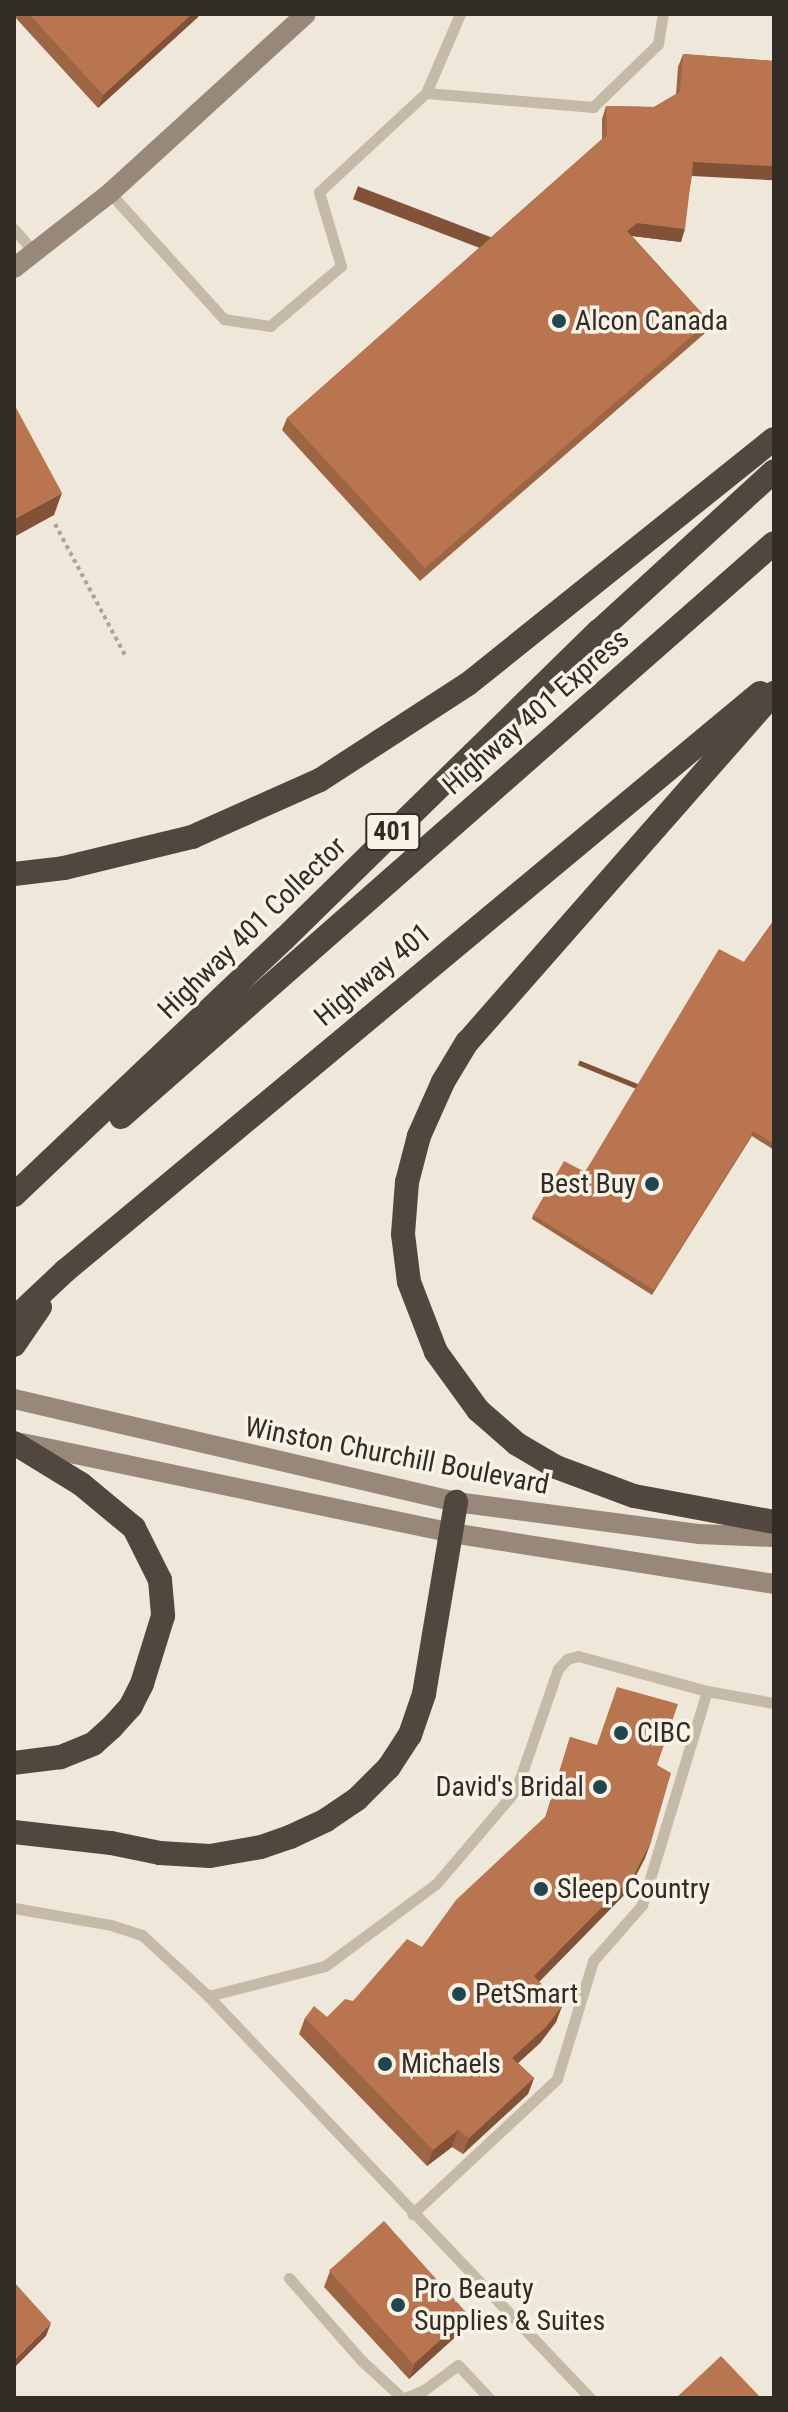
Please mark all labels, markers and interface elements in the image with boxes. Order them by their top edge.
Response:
place label: Alcon Canada [575,304,728,338]
marker: Alcon Canada [550,312,568,330]
street label: Highway 401 Express [436,622,636,802]
road number: 401 [365,810,421,854]
street label: Highway 401 Collector [151,830,353,1026]
street label: Highway 401 [308,916,438,1034]
place label: Best Buy [540,1167,636,1201]
marker: Best Buy [643,1175,661,1193]
street label: Winston Churchill Boulevard [242,1410,552,1502]
place label: CIBC [637,1716,691,1750]
marker: CIBC [612,1724,630,1742]
place label: David's Bridal [436,1770,584,1804]
marker: David's Bridal [591,1778,609,1796]
place label: Sleep Country [557,1872,710,1906]
marker: Sleep Country [532,1880,550,1898]
place label: PetSmart [475,1977,578,2011]
marker: PetSmart [450,1985,468,2003]
place label: Michaels [401,2047,501,2081]
marker: Michaels [376,2055,394,2073]
place label: Pro Beauty Supplies & Suites [414,2272,605,2338]
marker: Pro Beauty Supplies & Suites [389,2296,407,2314]

